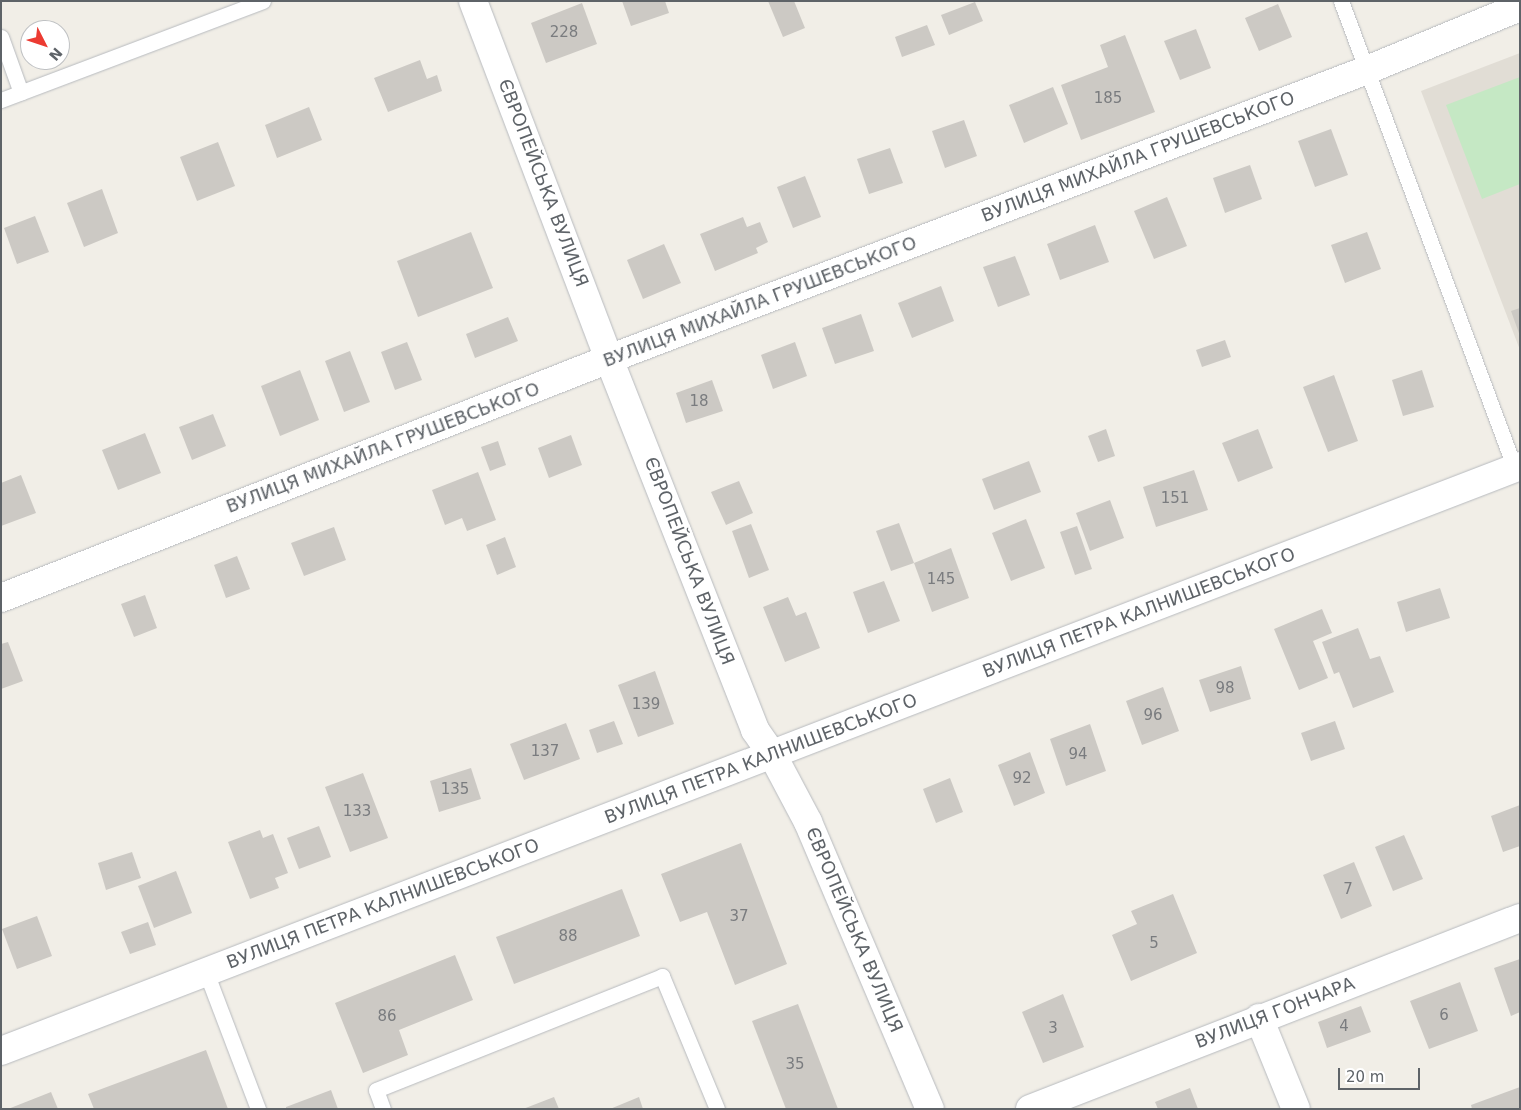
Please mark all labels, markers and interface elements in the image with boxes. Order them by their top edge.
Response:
north arrow [20,20,70,70]
house number: 228 [550,24,578,42]
text: N [46,45,65,64]
street label: ЄВРОПЕЙСЬКА ВУЛИЦЯ [493,76,593,290]
street label: ВУЛИЦЯ МИХАЙЛА ГРУШЕВСЬКОГО [978,87,1298,227]
house number: 185 [1094,90,1122,108]
street label: ВУЛИЦЯ МИХАЙЛА ГРУШЕВСЬКОГО [600,232,920,372]
street label: ВУЛИЦЯ МИХАЙЛА ГРУШЕВСЬКОГО [223,378,543,518]
house number: 18 [689,393,709,411]
street label: ЄВРОПЕЙСЬКА ВУЛИЦЯ [639,454,739,668]
house number: 151 [1161,490,1189,508]
street label: ВУЛИЦЯ ПЕТРА КАЛНИШЕВСЬКОГО [980,543,1298,683]
house number: 145 [927,571,955,589]
house number: 98 [1215,680,1235,698]
street label: ВУЛИЦЯ ПЕТРА КАЛНИШЕВСЬКОГО [602,689,920,829]
house number: 139 [632,696,660,714]
house number: 96 [1143,707,1163,725]
house number: 137 [531,743,559,761]
house number: 94 [1068,746,1088,764]
house number: 92 [1012,770,1032,788]
house number: 135 [441,781,469,799]
house number: 133 [343,803,371,821]
street label: ЄВРОПЕЙСЬКА ВУЛИЦЯ [801,824,907,1036]
street label: ВУЛИЦЯ ПЕТРА КАЛНИШЕВСЬКОГО [224,834,542,974]
house number: 7 [1343,881,1353,899]
house number: 37 [729,908,749,926]
house number: 88 [558,928,578,946]
house number: 5 [1149,935,1159,953]
street label: ВУЛИЦЯ ГОНЧАРА [1192,973,1358,1053]
house number: 6 [1439,1007,1449,1025]
house number: 86 [377,1008,397,1026]
house number: 4 [1339,1018,1349,1036]
house number: 3 [1048,1020,1058,1038]
house number: 35 [785,1056,805,1074]
scale bar [1341,1058,1424,1090]
text: 20 m [1346,1068,1384,1086]

